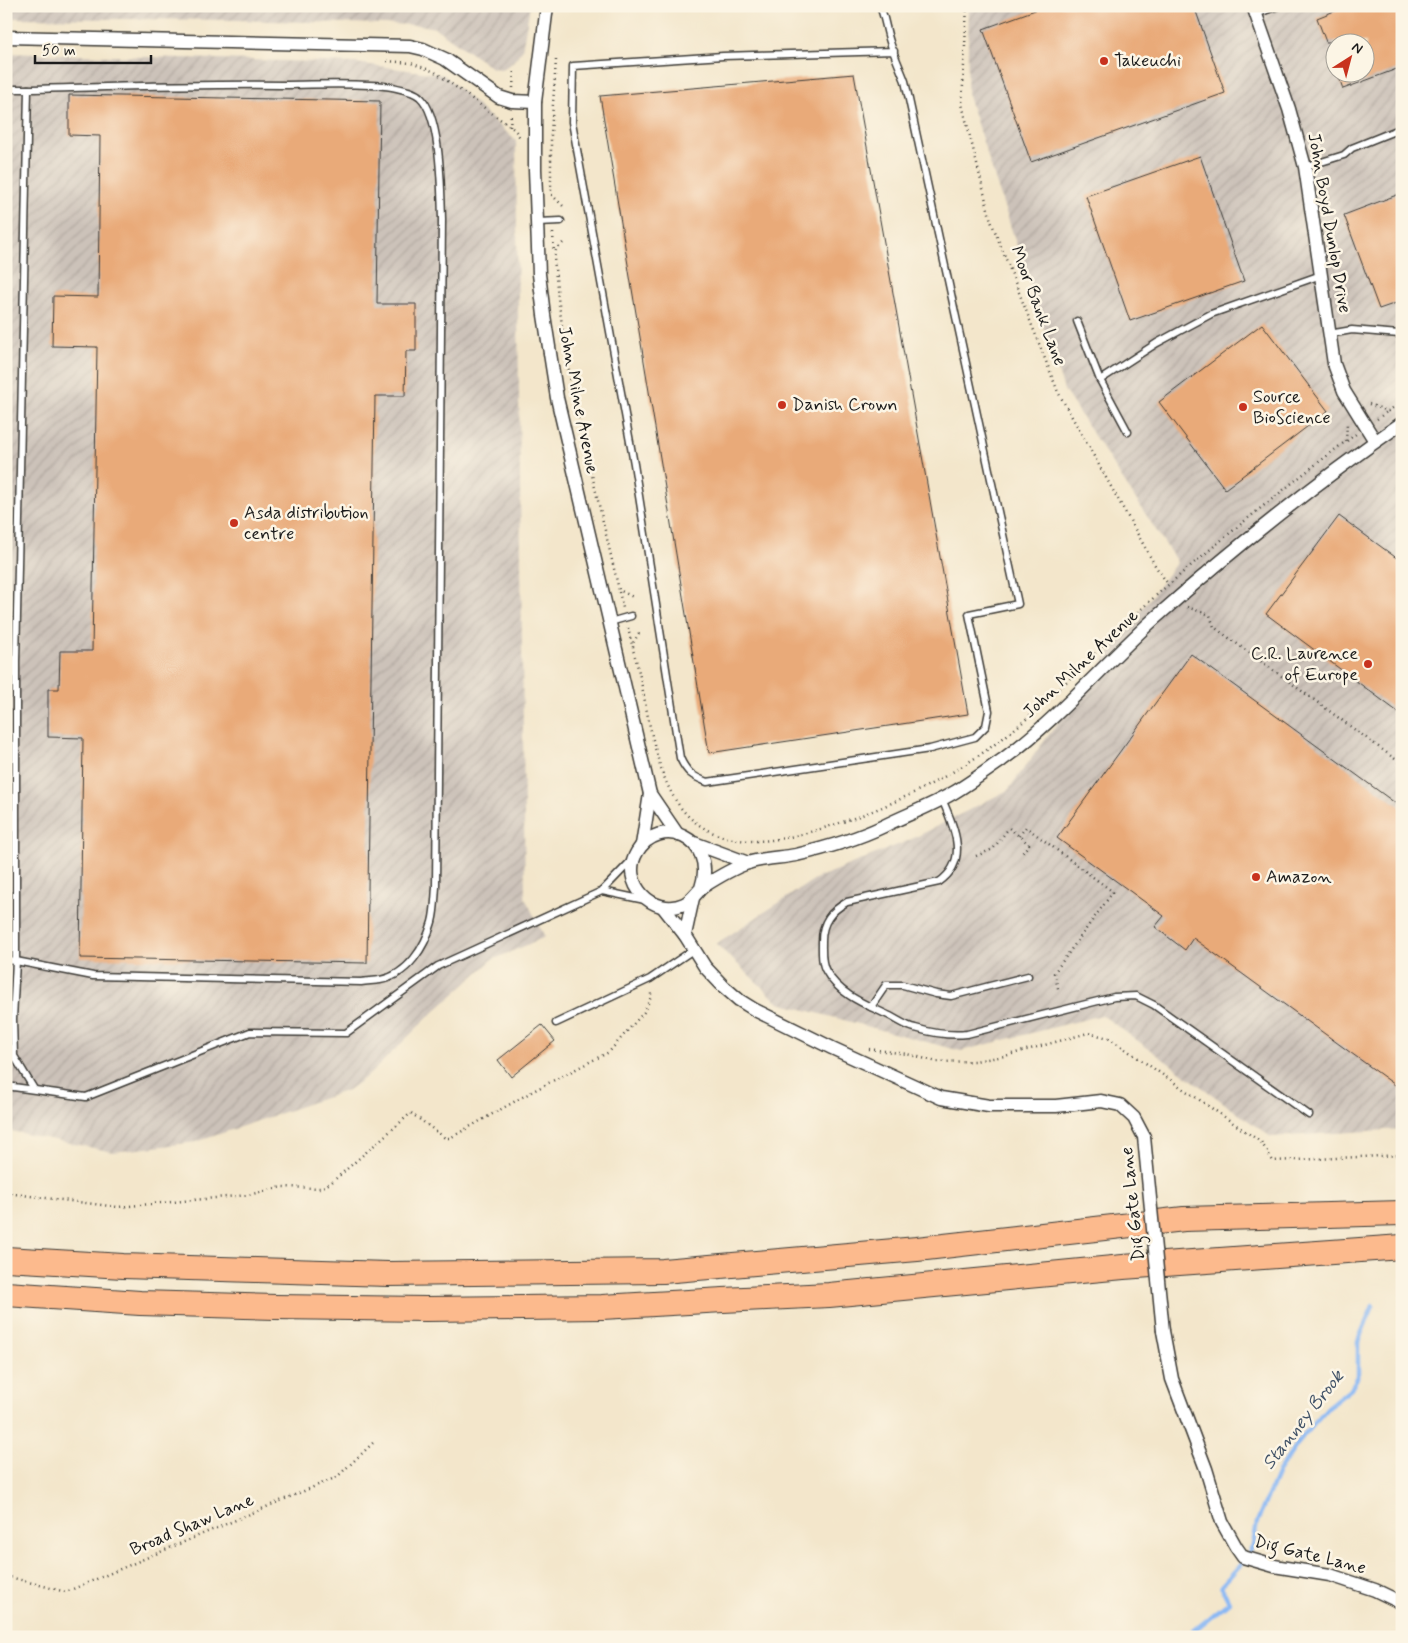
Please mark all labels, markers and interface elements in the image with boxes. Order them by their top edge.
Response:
scale bar [35,32,151,64]
north arrow [1326,32,1376,82]
text: N [1348,38,1366,58]
text: 50 m [42,41,76,61]
place label: Takeuchi [1114,49,1181,73]
marker: Takeuchi [1098,55,1110,67]
street label: John Boyd Dunlop Drive [1301,131,1357,315]
street label: Moor Bank Lane [1004,243,1072,369]
street label: John Milne Avenue [552,324,604,476]
place label: Source BioScience [1253,385,1331,430]
place label: Danish Crown [792,393,898,417]
marker: Danish Crown [776,399,788,411]
marker: Source BioScience [1237,401,1249,413]
place label: Asda distribution centre [244,501,369,546]
marker: Asda distribution centre [228,517,240,529]
street label: John Milne Avenue [1018,604,1144,724]
place label: C.R. Laurence of Europe [1251,642,1358,687]
marker: C.R. Laurence of Europe [1362,658,1374,670]
place label: Amazon [1266,865,1332,889]
marker: Amazon [1250,871,1262,883]
street label: Dig Gate Lane [1115,1146,1153,1262]
water label: Stanney Brook [1256,1364,1351,1475]
street label: Broad Shaw Lane [126,1488,258,1562]
street label: Dig Gate Lane [1251,1529,1369,1582]

